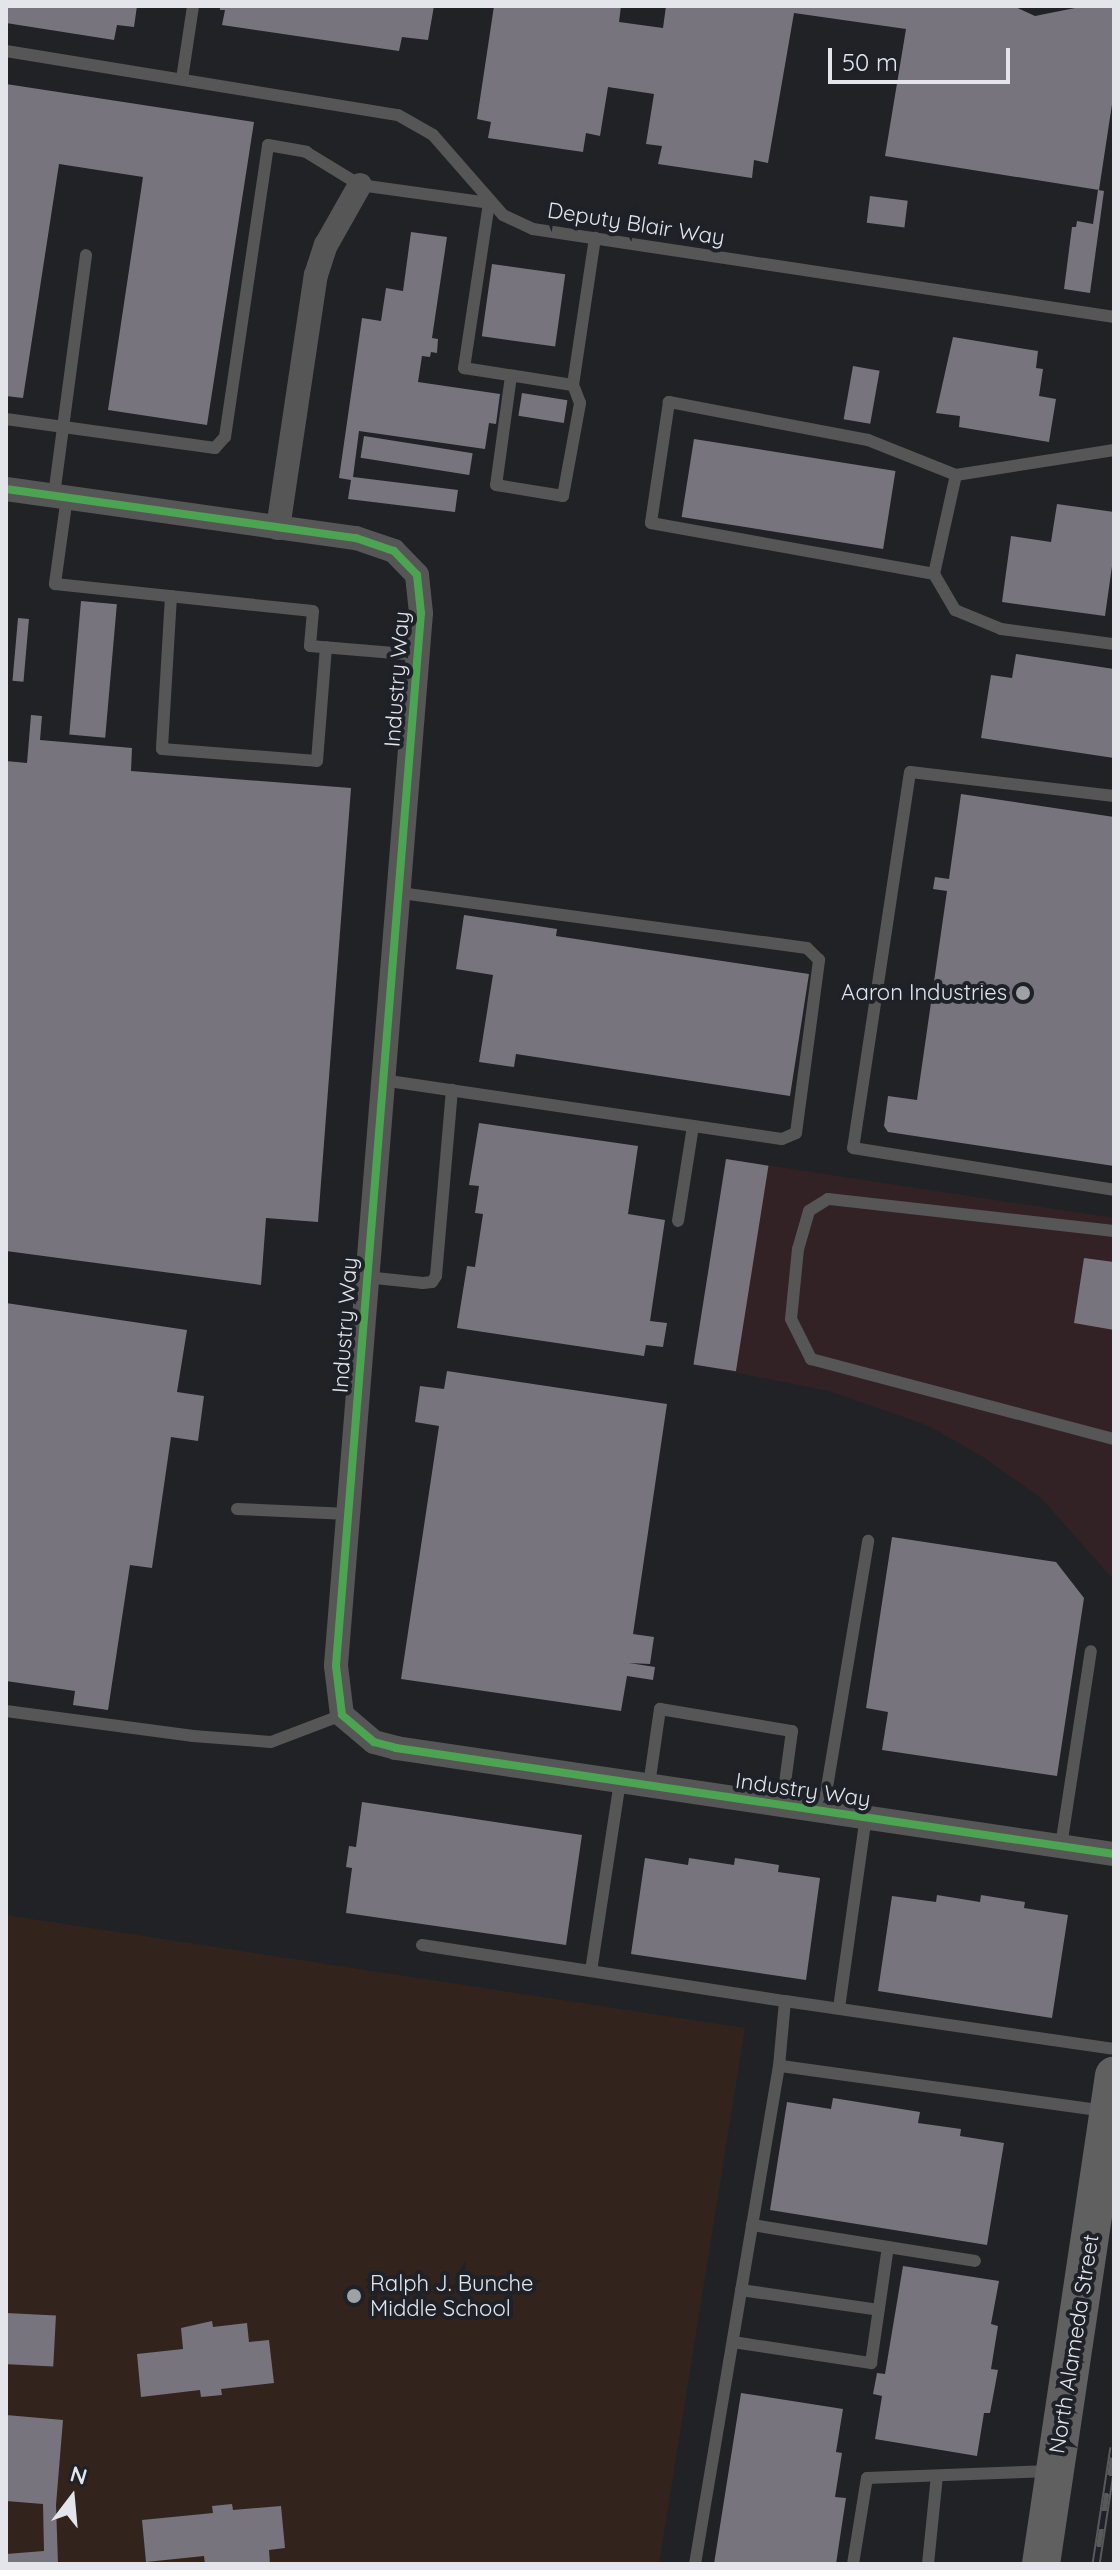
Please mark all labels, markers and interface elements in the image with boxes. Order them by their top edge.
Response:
scale bar [832,32,1014,82]
text: 50 m [842,47,898,77]
street label: Deputy Blair Way [546,197,726,251]
street label: Industry Way [379,610,415,748]
place label: Aaron Industries [841,980,1007,1006]
marker: Aaron Industries [1014,984,1032,1002]
street label: Industry Way [327,1256,363,1394]
street label: Industry Way [734,1767,872,1813]
street label: North Alameda Street [1044,2232,1104,2456]
place label: Ralph J. Bunche Middle School [370,2270,534,2322]
marker: Ralph J. Bunche Middle School [345,2287,363,2305]
north arrow [32,2458,112,2538]
text: N [67,2459,90,2491]

